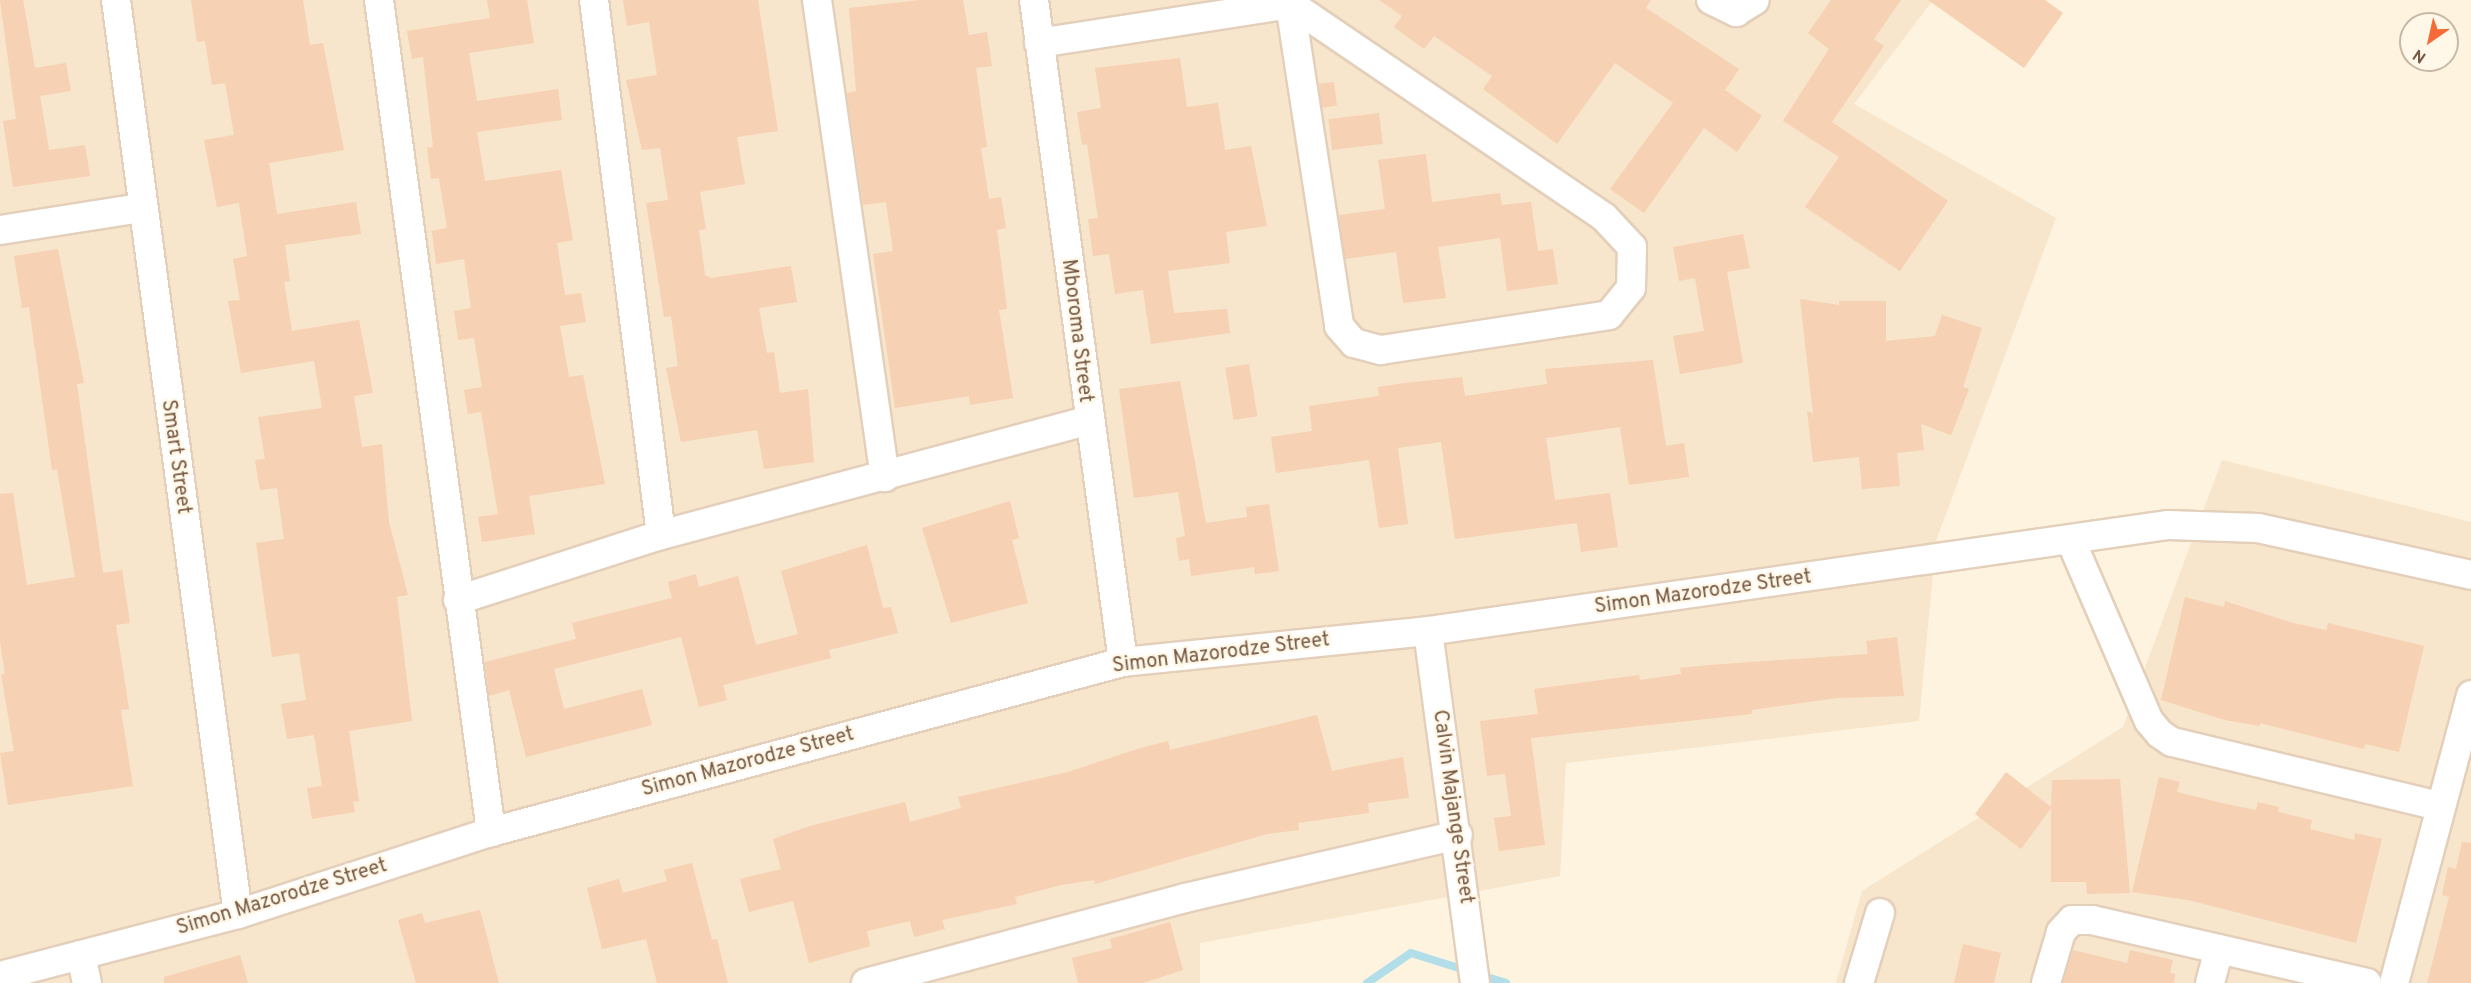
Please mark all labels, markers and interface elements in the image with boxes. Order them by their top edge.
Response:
north arrow [2399,12,2459,72]
text: N [2410,44,2430,67]
street label: Mboroma Street [1055,258,1097,404]
street label: Smart Street [155,398,195,516]
street label: Simon Mazorodze Street [1593,566,1813,620]
street label: Simon Mazorodze Street [1111,629,1331,679]
street label: Calvin Majange Street [1427,708,1477,906]
street label: Simon Mazorodze Street [639,723,857,803]
street label: Simon Mazorodze Street [174,855,390,941]

